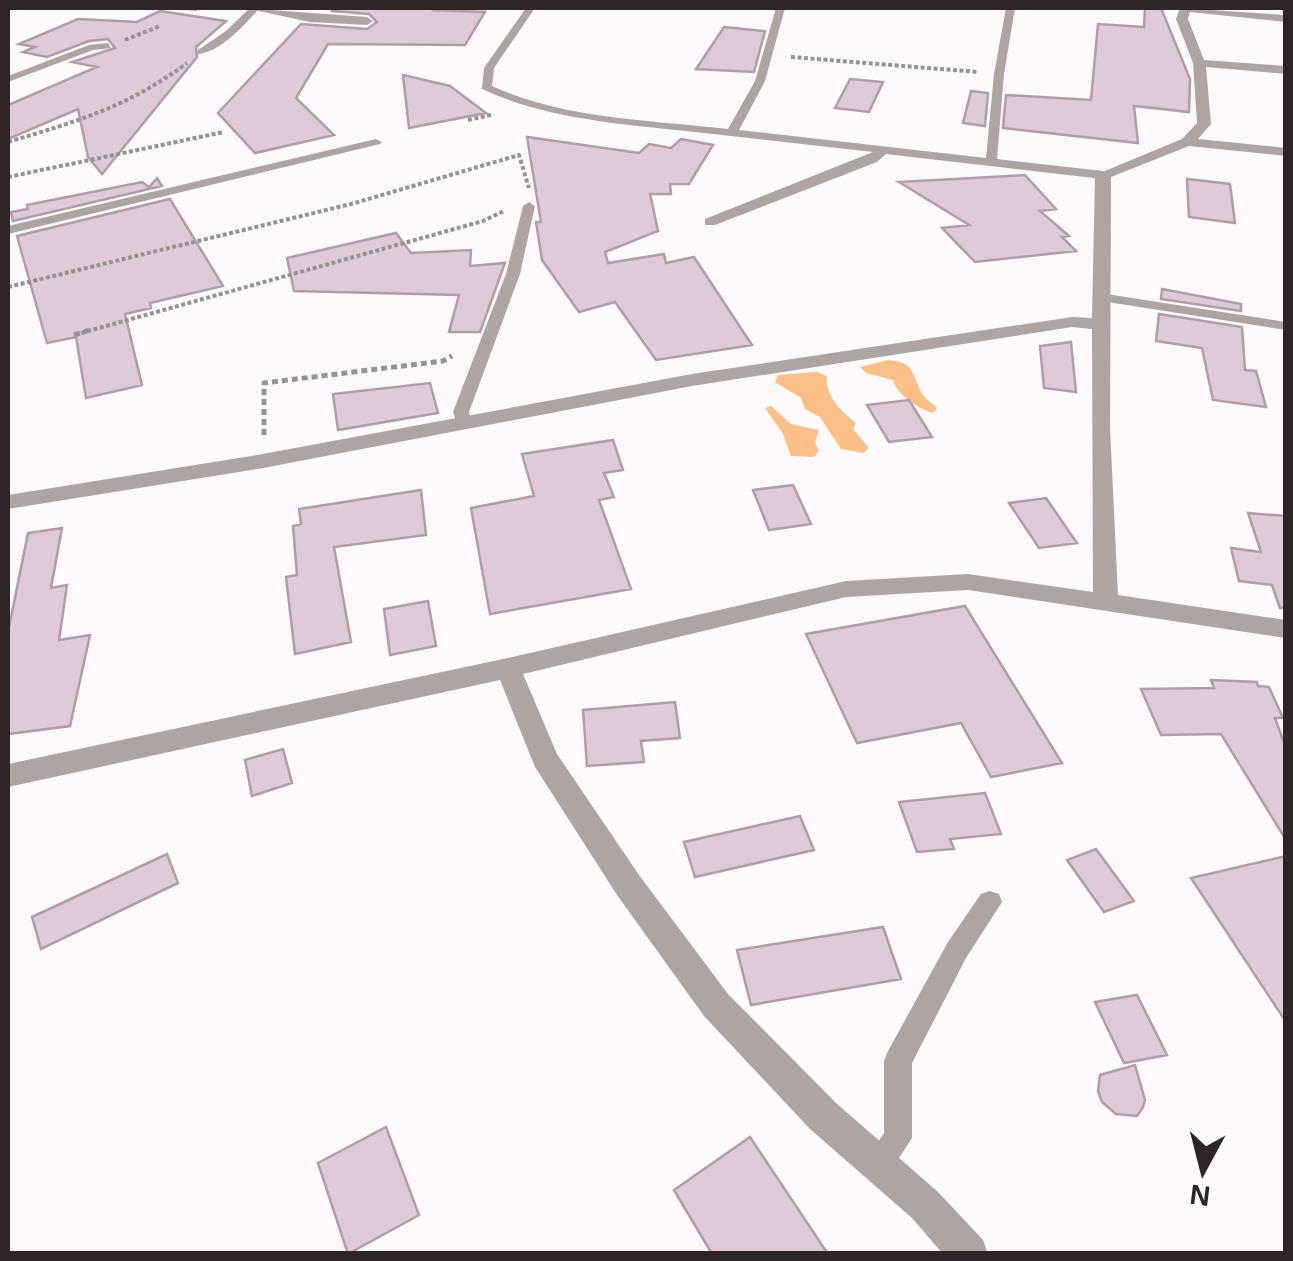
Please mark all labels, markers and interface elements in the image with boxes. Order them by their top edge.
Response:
north arrow [1153,1121,1253,1221]
text: N [1188,1179,1212,1212]

